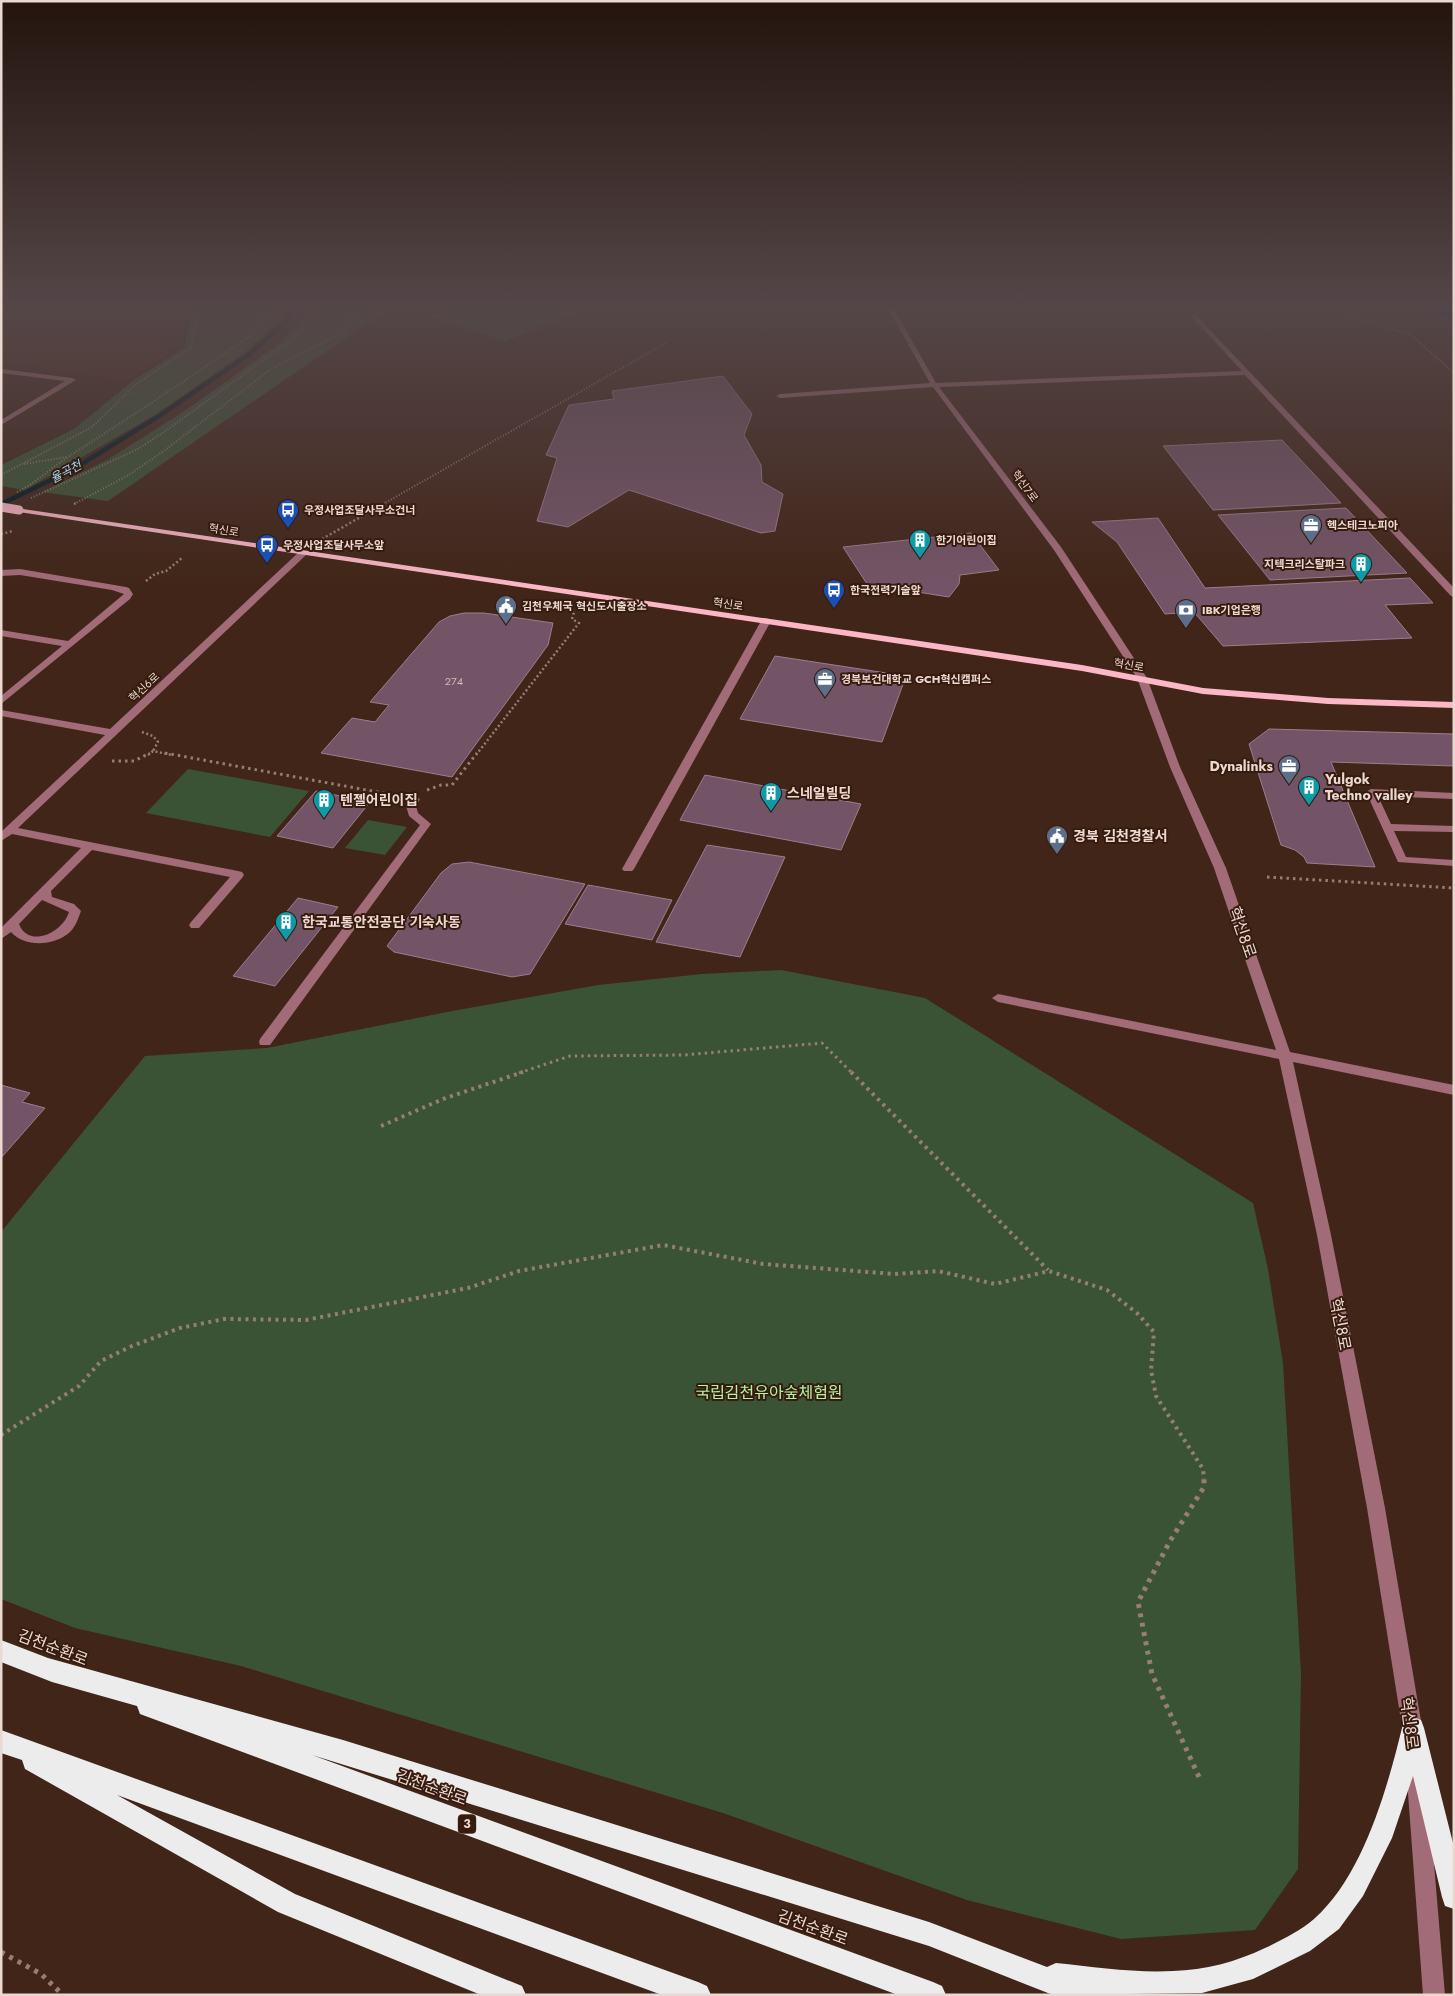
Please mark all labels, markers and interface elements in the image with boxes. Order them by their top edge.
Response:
water label: 율곡천 [47,455,87,488]
street label: 혁신7로 [1008,467,1042,505]
bus stop icon: 우정사업조달사무소건너 [276,498,300,529]
place label: 우정사업조달사무소건너 [304,502,415,518]
office icon: 헥스테크노피아 [1299,513,1323,544]
place label: 헥스테크노피아 [1327,517,1398,533]
street label: 혁신로 [208,520,240,540]
building icon: 한기어린이집 [908,528,932,559]
place label: 한기어린이집 [936,532,997,548]
bus stop icon: 우정사업조달사무소앞 [255,533,279,564]
place label: 우정사업조달사무소앞 [283,537,384,553]
building icon: 지텍크리스탈파크 [1349,552,1373,583]
place label: 지텍크리스탈파크 [1264,556,1345,572]
bus stop icon: 한국전력기술앞 [822,578,846,609]
place label: 한국전력기술앞 [850,582,921,598]
public building icon: 김천우체국 혁신도시출장소 [494,594,518,625]
street label: 혁신로 [712,594,744,614]
place label: 김천우체국 혁신도시출장소 [522,598,647,614]
bank icon: IBK기업은행 [1174,598,1198,629]
place label: IBK기업은행 [1202,602,1261,618]
street label: 혁신로 [1113,654,1145,676]
office icon: 경북보건대학교 GCH혁신캠퍼스 [813,667,837,698]
street label: 혁신6로 [125,669,163,705]
place label: 경북보건대학교 GCH혁신캠퍼스 [841,671,991,687]
house number: 274 [445,673,464,689]
office icon: Dynalinks [1277,754,1301,785]
place label: Dynalinks [1209,756,1274,776]
place label: Yulgok Techno valley [1324,769,1413,805]
building icon: Yulgok Techno valley [1297,775,1321,806]
building icon: 스네일빌딩 [759,781,783,812]
place label: 스네일빌딩 [787,783,851,803]
building icon: 텐젤어린이집 [312,788,336,819]
place label: 텐젤어린이집 [340,790,417,810]
public building icon: 경북 김천경찰서 [1045,824,1069,855]
place label: 경북 김천경찰서 [1073,826,1167,846]
street label: 혁신8로 [1223,903,1262,961]
building icon: 한국교통안전공단 기숙사동 [274,910,298,941]
place label: 한국교통안전공단 기숙사동 [302,912,461,932]
street label: 혁신8로 [1324,1296,1357,1353]
park label: 국립김천유아숲체험원 [695,1381,843,1404]
street label: 김천순환로 [14,1624,92,1671]
street label: 혁신8로 [1395,1695,1424,1751]
street label: 김천순환로 [393,1764,471,1811]
road number: 3 [458,1815,476,1834]
street label: 김천순환로 [774,1904,852,1951]

